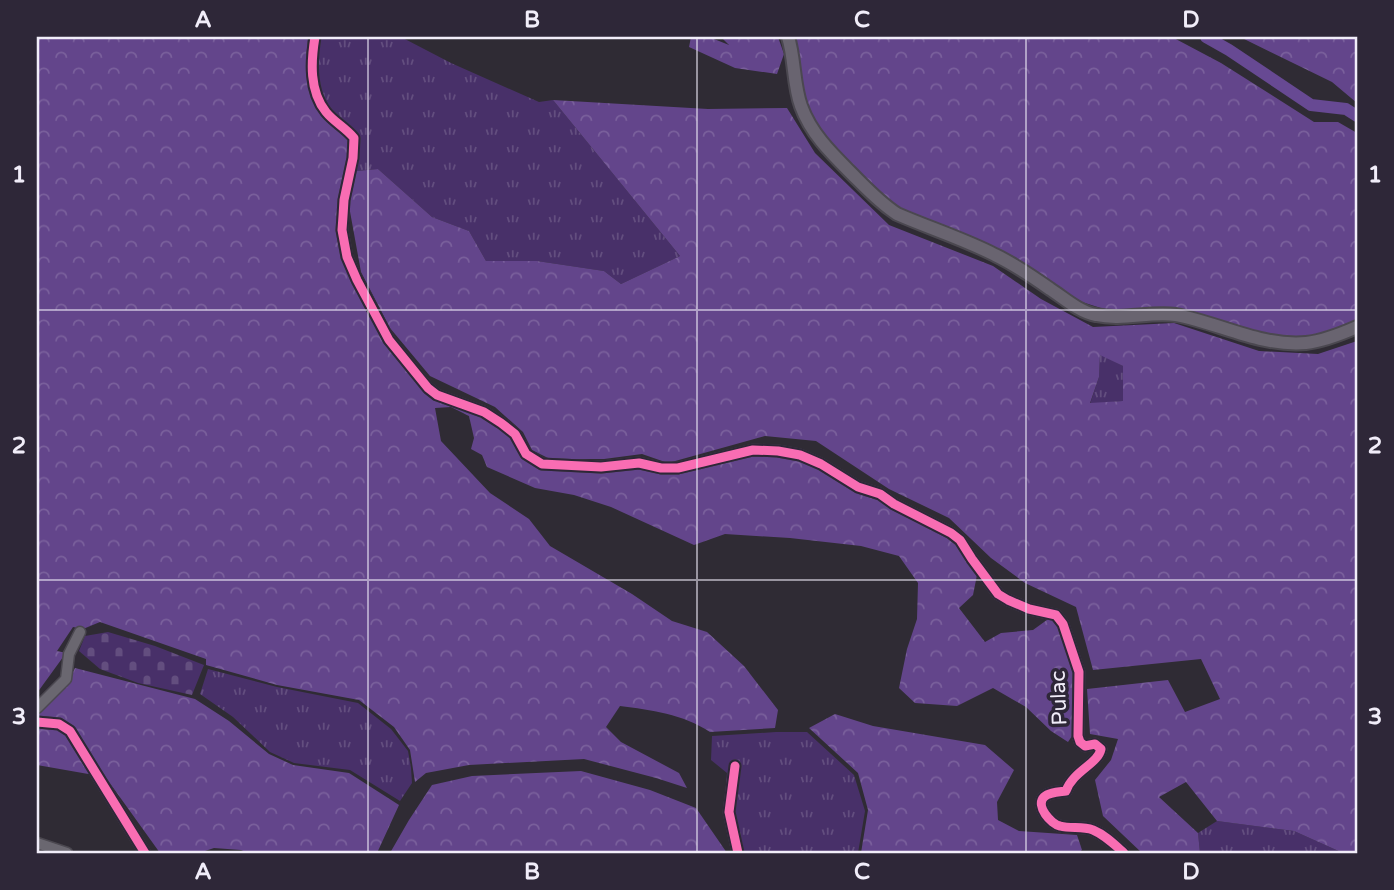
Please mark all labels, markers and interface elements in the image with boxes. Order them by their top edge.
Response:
text: A [194,6,212,34]
text: B [524,6,540,34]
text: C [854,6,870,34]
text: D [1182,6,1200,34]
text: 1 [12,161,26,189]
text: 1 [1368,161,1382,189]
text: 2 [12,432,26,460]
text: 2 [1368,432,1382,460]
street label: Pulac [1046,670,1072,726]
text: 3 [12,703,26,731]
text: 3 [1368,703,1382,731]
text: A [194,858,212,886]
text: B [524,858,540,886]
text: C [854,858,870,886]
text: D [1182,858,1200,886]

